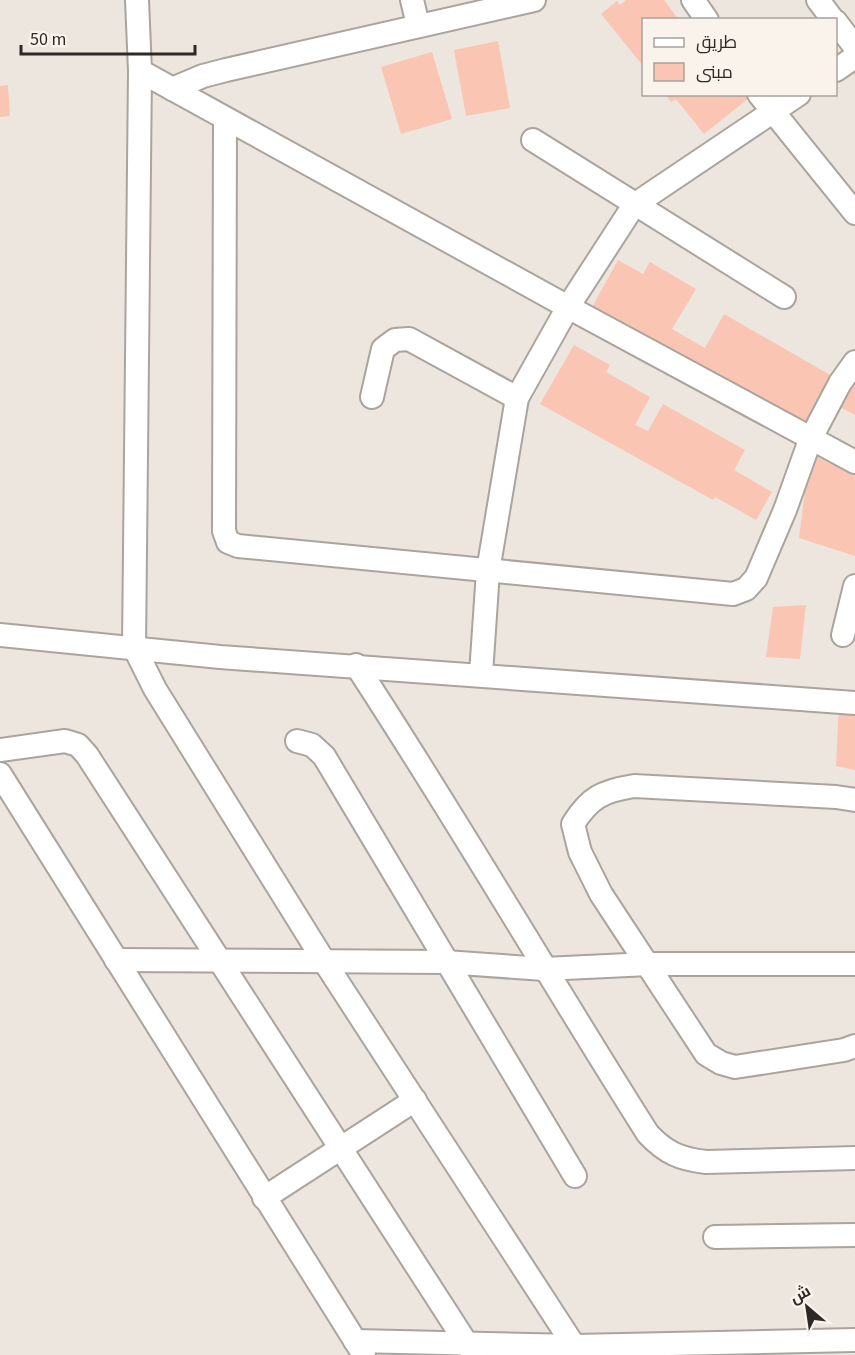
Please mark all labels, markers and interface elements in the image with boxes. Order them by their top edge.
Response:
scale bar [21,18,195,56]
legend [642,18,837,96]
text: 50 m [30,27,66,52]
text: طريق [696,30,737,55]
text: مبنى [696,60,733,85]
north arrow [777,1277,837,1337]
text: ش [786,1280,815,1309]

